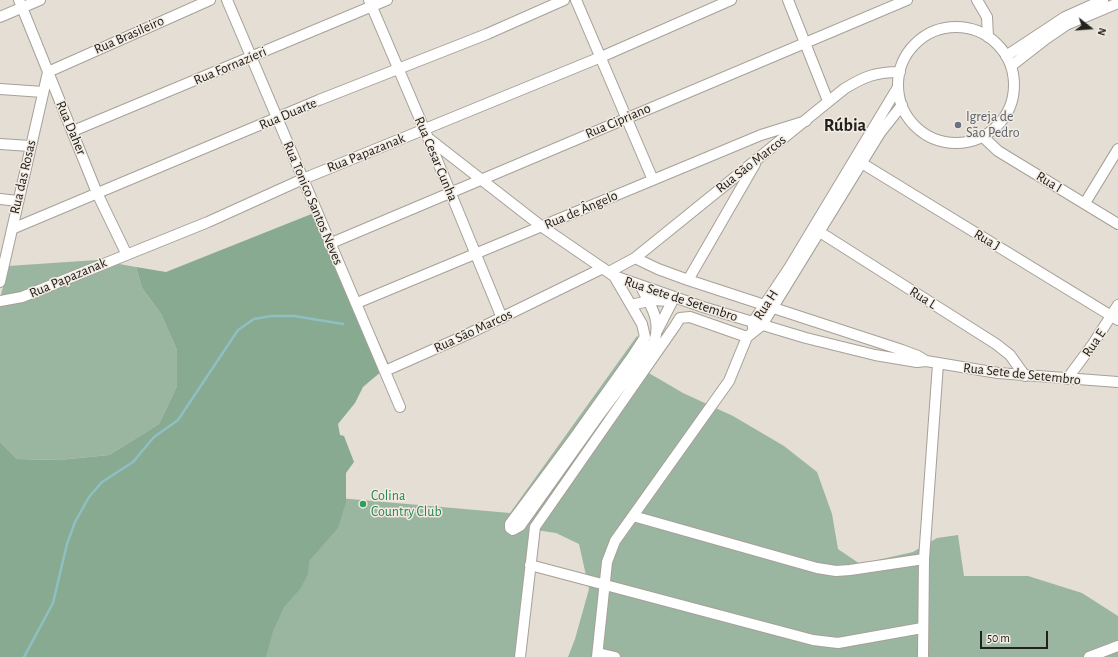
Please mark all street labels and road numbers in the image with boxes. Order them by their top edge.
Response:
street label: Rua Brasileiro [91,12,167,58]
street label: Rua Fornazieri [191,43,269,89]
street label: Rua Duarte [257,94,319,134]
street label: Rua Daher [52,98,90,158]
street label: Rua Cipriano [583,100,653,142]
street label: Rua Cesar Cunha [411,114,461,204]
street label: Rua Papazanak [325,130,407,176]
street label: Rua São Marcos [713,131,789,197]
street label: Rua das Rosas [6,138,40,216]
street label: Rua Tonico Santos Neves [279,139,347,267]
street label: Rua I [1033,168,1065,196]
street label: Rua de Ângelo [542,187,620,233]
street label: Rua J [971,226,1003,254]
street label: Rua Papazanak [27,254,109,302]
street label: Rua Sete de Setembro [622,273,740,325]
street label: Rua L [906,283,940,313]
street label: Rua H [750,287,782,323]
street label: Rua São Marcos [431,306,515,356]
street label: Rua E [1079,326,1109,360]
street label: Rua Sete de Setembro [962,359,1082,389]

